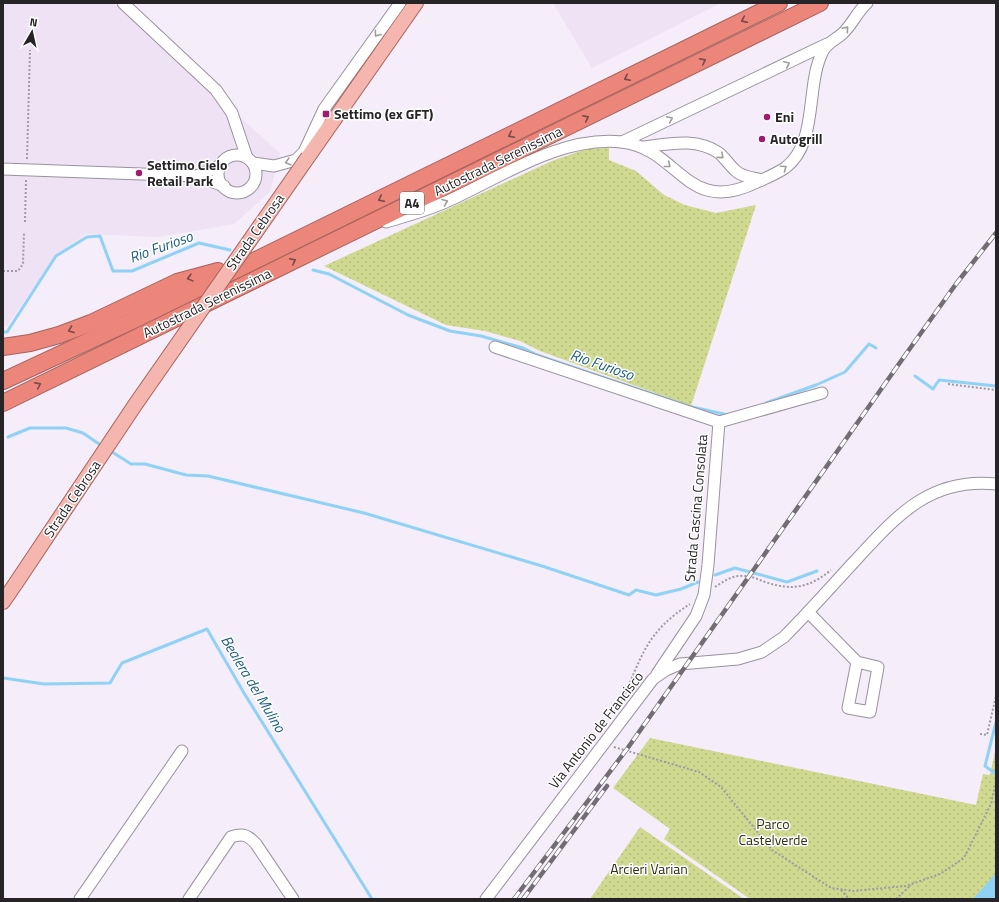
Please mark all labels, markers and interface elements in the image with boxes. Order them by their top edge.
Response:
north arrow [12,12,52,52]
text: N [29,14,39,31]
one-way arrow [741,15,748,23]
one-way arrow [841,27,848,34]
one-way arrow [375,30,382,37]
one-way arrow [699,58,706,65]
one-way arrow [784,60,791,68]
one-way arrow [624,73,632,81]
place label: Settimo (ex GFT) [334,103,433,124]
place label: Eni [775,106,794,127]
marker: Settimo (ex GFT) [321,109,331,119]
marker: Eni [762,112,772,122]
one-way arrow [582,115,589,123]
one-way arrow [665,116,673,124]
street label: Autostrada Serenissima [430,120,566,201]
place label: Autogrill [770,128,823,149]
one-way arrow [507,130,515,138]
marker: Autogrill [757,134,767,144]
one-way arrow [716,151,723,158]
place label: Settimo Cielo Retail Park [147,154,227,191]
one-way arrow [285,157,292,166]
one-way arrow [664,160,671,167]
one-way arrow [780,165,787,173]
marker: Settimo Cielo Retail Park [134,168,144,178]
street label: Strada Cebrosa [220,189,289,274]
road number: A4 [400,192,424,214]
one-way arrow [378,194,386,202]
one-way arrow [441,199,448,207]
water label: Rio Furioso [126,224,196,269]
one-way arrow [289,258,296,266]
street label: Autostrada Serenissima [139,262,275,343]
one-way arrow [187,274,193,282]
one-way arrow [67,326,74,334]
water label: Rio Furioso [567,343,638,386]
one-way arrow [34,383,41,390]
street label: Strada Cascina Consolata [679,433,712,583]
street label: Strada Cebrosa [38,456,105,542]
water label: Bealera del Mulino [215,631,292,737]
street label: Via Antonio de Francisco [543,667,648,793]
park label: Parco Castelverde [738,813,808,850]
park label: Arcieri Varian [610,858,688,879]

